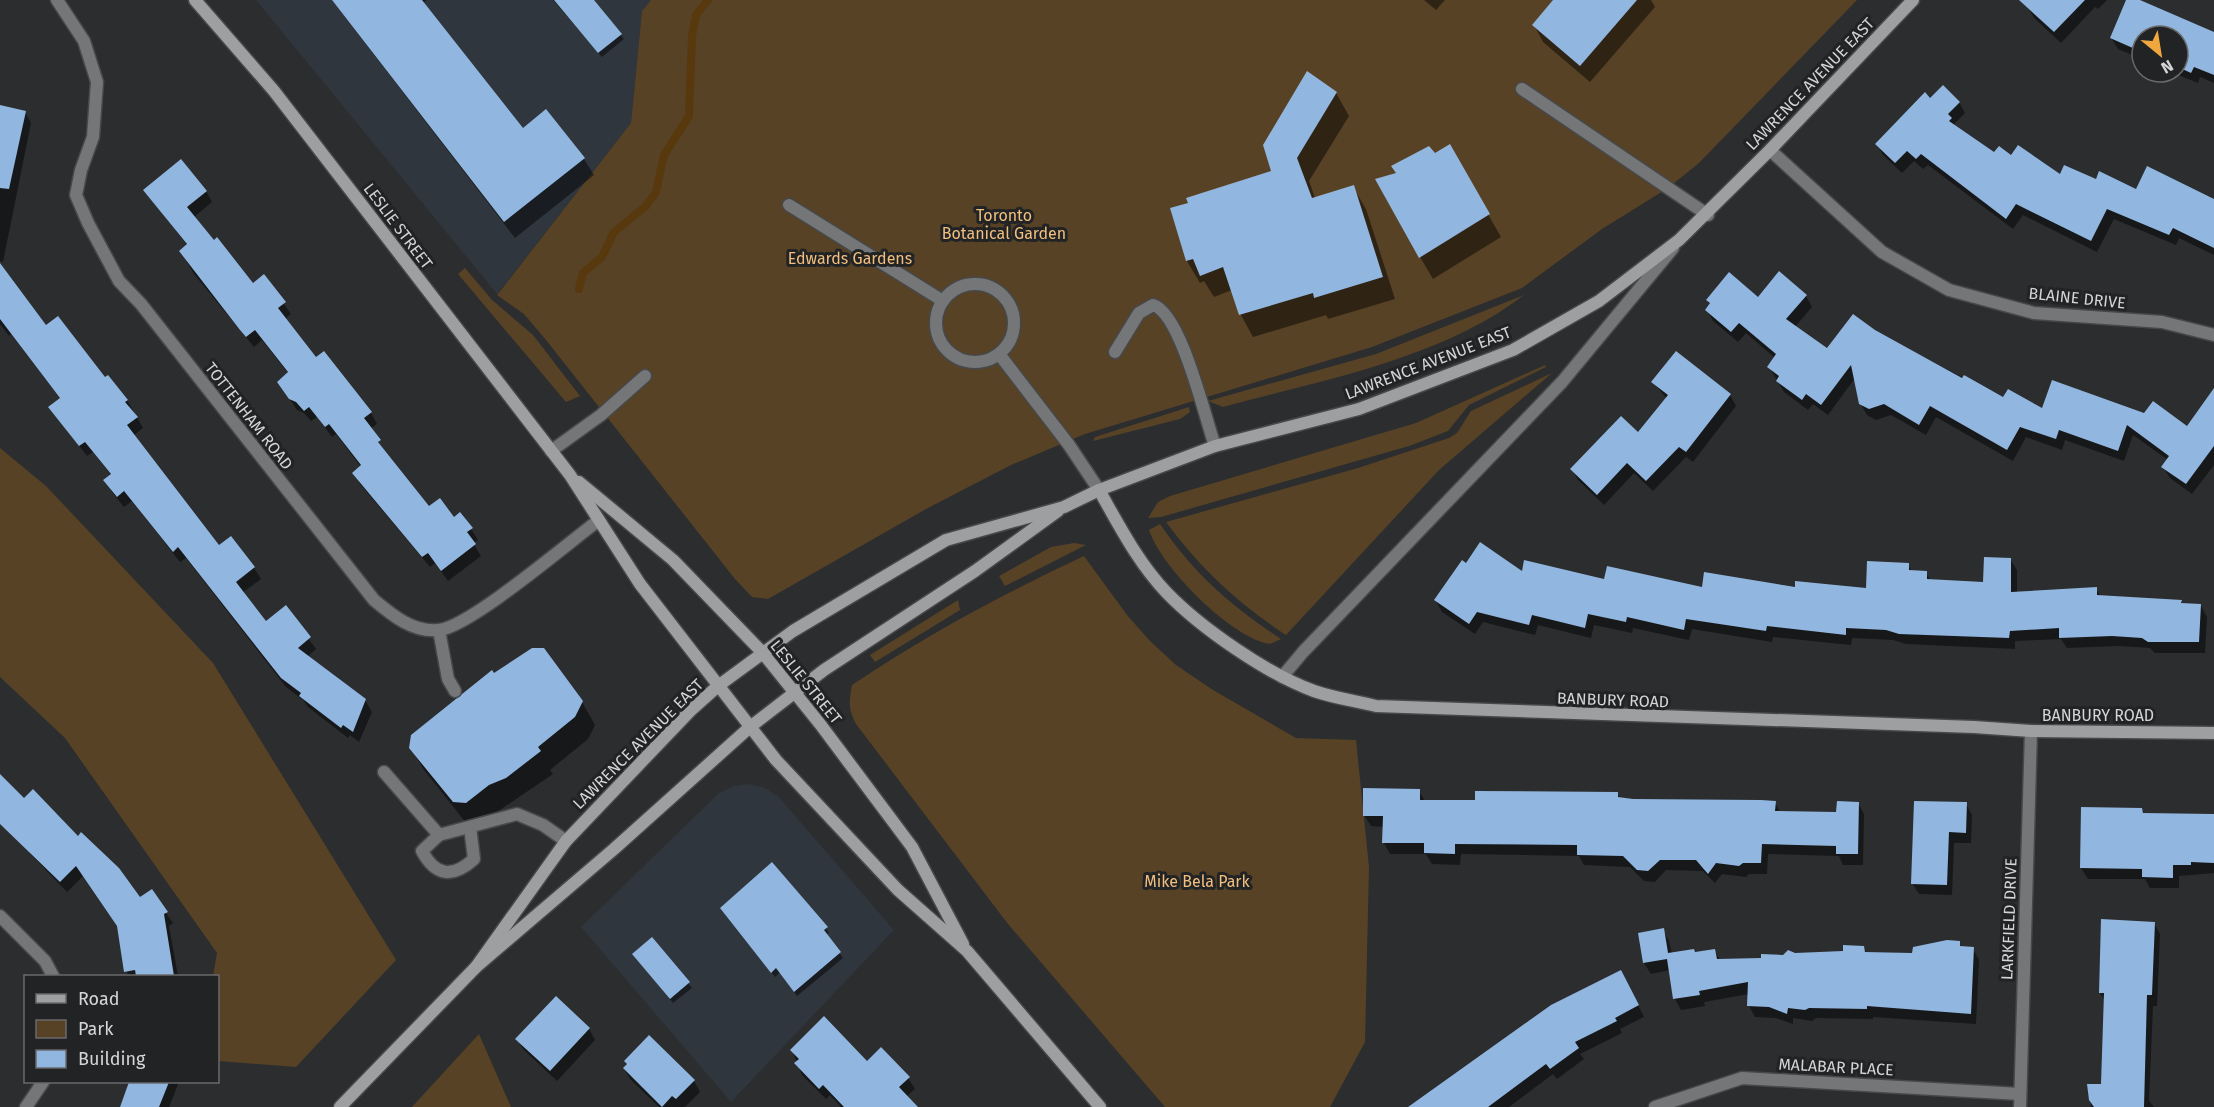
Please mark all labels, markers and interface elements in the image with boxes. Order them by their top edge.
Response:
street label: LAWRENCE AVENUE EAST [1742,13,1879,154]
north arrow [2130,24,2190,84]
text: N [2158,56,2177,77]
street label: LESLIE STREET [360,179,437,273]
park label: Toronto Botanical Garden [942,206,1066,243]
park label: Edwards Gardens [788,249,912,268]
street label: BLAINE DRIVE [2028,283,2126,313]
street label: LAWRENCE AVENUE EAST [1342,322,1514,403]
street label: TOTTENHAM ROAD [201,359,297,473]
street label: LESLIE STREET [766,636,846,728]
street label: LAWRENCE AVENUE EAST [569,674,708,813]
street label: BANBURY ROAD [1557,689,1669,711]
street label: BANBURY ROAD [2042,706,2154,725]
street label: LARKFIELD DRIVE [1997,858,2021,980]
park label: Mike Bela Park [1144,872,1251,891]
legend [24,975,219,1083]
text: Road [78,988,120,1010]
text: Park [78,1018,114,1040]
text: Building [78,1048,146,1070]
street label: MALABAR PLACE [1778,1054,1894,1080]

